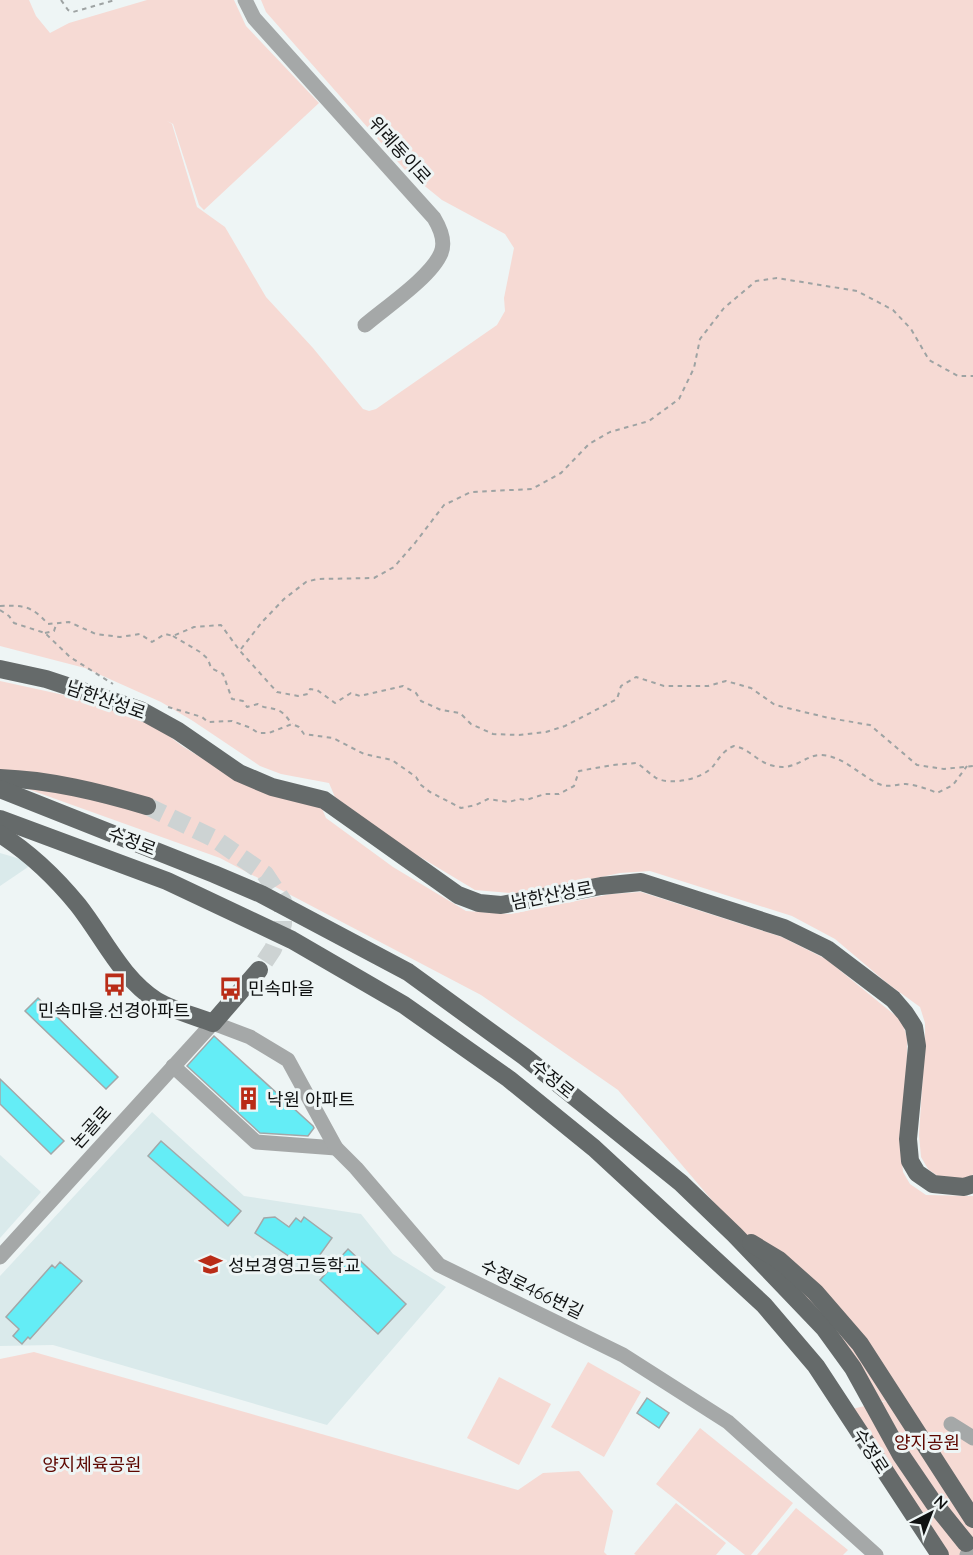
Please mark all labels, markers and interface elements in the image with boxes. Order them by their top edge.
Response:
street label: 위례동이로 [364,112,436,188]
street label: 남한산성로 [63,676,149,724]
street label: 수정로 [105,821,159,861]
street label: 남한산성로 [509,876,595,914]
bus stop icon: 민속마을.선경아파트 [101,971,127,997]
bus stop icon: 민속마을 [217,975,243,1001]
place label: 민속마을 [248,977,314,1000]
place label: 민속마을.선경아파트 [38,999,190,1022]
street label: 수정로 [526,1054,580,1104]
building icon: 낙원 아파트 [236,1086,262,1112]
place label: 낙원 아파트 [267,1088,355,1111]
street label: 논골로 [66,1101,116,1153]
school or university icon: 성보경영고등학교 [197,1252,223,1278]
place label: 성보경영고등학교 [228,1254,360,1277]
street label: 수정로466번길 [477,1254,587,1324]
street label: 수정로 [848,1424,894,1478]
park label: 양지공원 [894,1431,960,1454]
park label: 양지체육공원 [42,1453,142,1476]
north arrow [901,1483,961,1543]
text: N [930,1490,952,1513]

